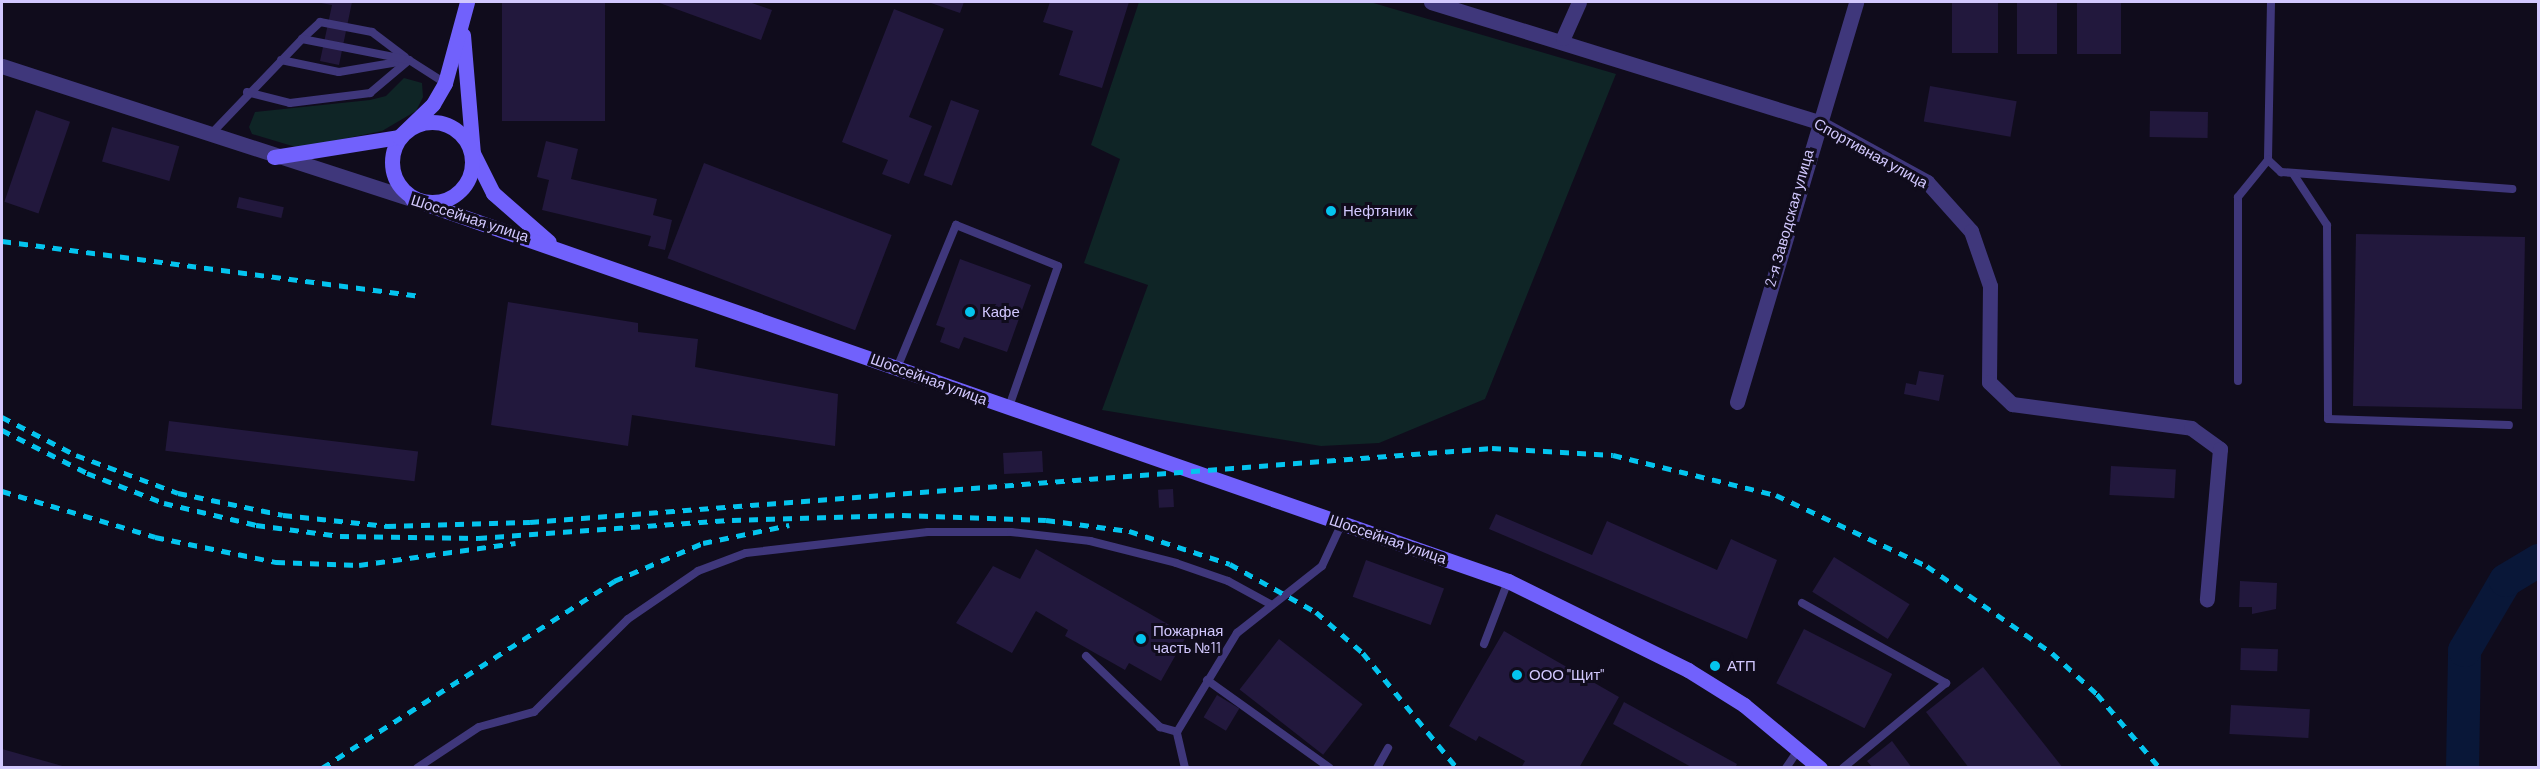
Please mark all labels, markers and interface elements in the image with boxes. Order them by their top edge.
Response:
street label: Спортивная улица [1811,114,1931,192]
street label: 2-я Заводская улица [1761,147,1817,289]
street label: Шоссейная улица [409,190,531,246]
place label: Нефтяник [1343,202,1412,220]
marker: Нефтяник [1324,204,1338,218]
place label: Кафе [982,303,1020,321]
marker: Кафе [963,305,977,319]
street label: Шоссейная улица [868,350,990,408]
street label: Шоссейная улица [1327,511,1449,567]
place label: Пожарная часть №11 [1153,621,1223,656]
marker: Пожарная часть №11 [1134,632,1148,646]
place label: АТП [1727,657,1756,675]
marker: АТП [1708,659,1722,673]
place label: ООО "Щит" [1529,666,1604,684]
marker: ООО "Щит" [1510,668,1524,682]

